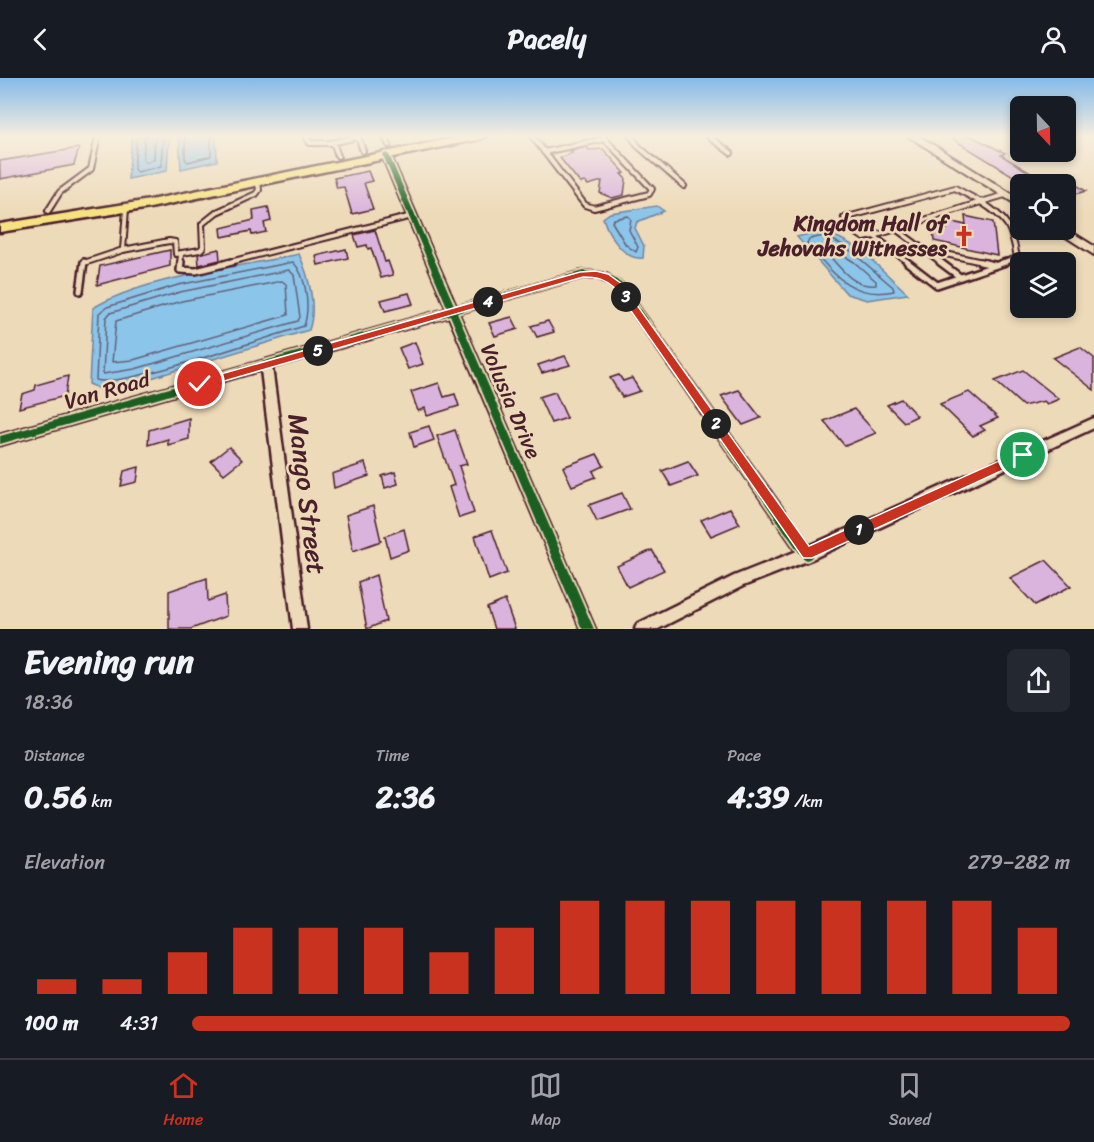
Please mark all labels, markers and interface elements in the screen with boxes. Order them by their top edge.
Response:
text: Pacely [508,15,586,63]
icon: back [24,23,57,56]
icon: person [1037,23,1070,56]
north arrow [1010,96,1076,162]
map controls [1010,96,1076,318]
button: locate [1010,174,1076,240]
place label: Kingdom Hall of Jehovahs Witnesses [756,204,950,268]
church icon: Kingdom Hall of Jehovahs Witnesses [952,224,976,248]
button: layers [1010,252,1076,318]
pin: 3 [611,282,641,312]
text: 3 [622,282,630,311]
pin: 4 [473,287,503,317]
text: 4 [483,287,493,316]
pin: 5 [303,336,333,366]
text: 5 [313,336,323,365]
street label: Volusia Drive [469,337,553,465]
pin [174,358,225,409]
street label: Van Road [60,359,156,421]
icon: check [183,367,216,400]
pin: 2 [701,409,731,439]
text: 2 [711,409,721,438]
street label: Mango Street [273,411,341,578]
pin [997,429,1048,480]
icon: arrive [1006,438,1039,471]
pin: 1 [844,515,874,545]
text: 1 [856,515,862,544]
text: Evening run [24,633,194,691]
button: share [1007,649,1070,712]
text: 18:36 [24,685,73,720]
text: Distance [24,741,85,770]
text: Time [376,741,409,770]
text: Pace [727,741,761,770]
text: 0.56 [24,770,87,824]
text: 2:36 [376,770,436,824]
text: 4:39 [727,770,790,824]
text: km [87,787,112,816]
text: /km [790,787,823,816]
text: Elevation [24,845,105,880]
text: 279–282 m [968,845,1070,880]
text: 100 m [24,1006,78,1041]
text: 4:31 [120,1006,158,1041]
tab: Home [163,1069,203,1134]
tab: Map [529,1069,562,1134]
tab: Saved [889,1069,931,1134]

